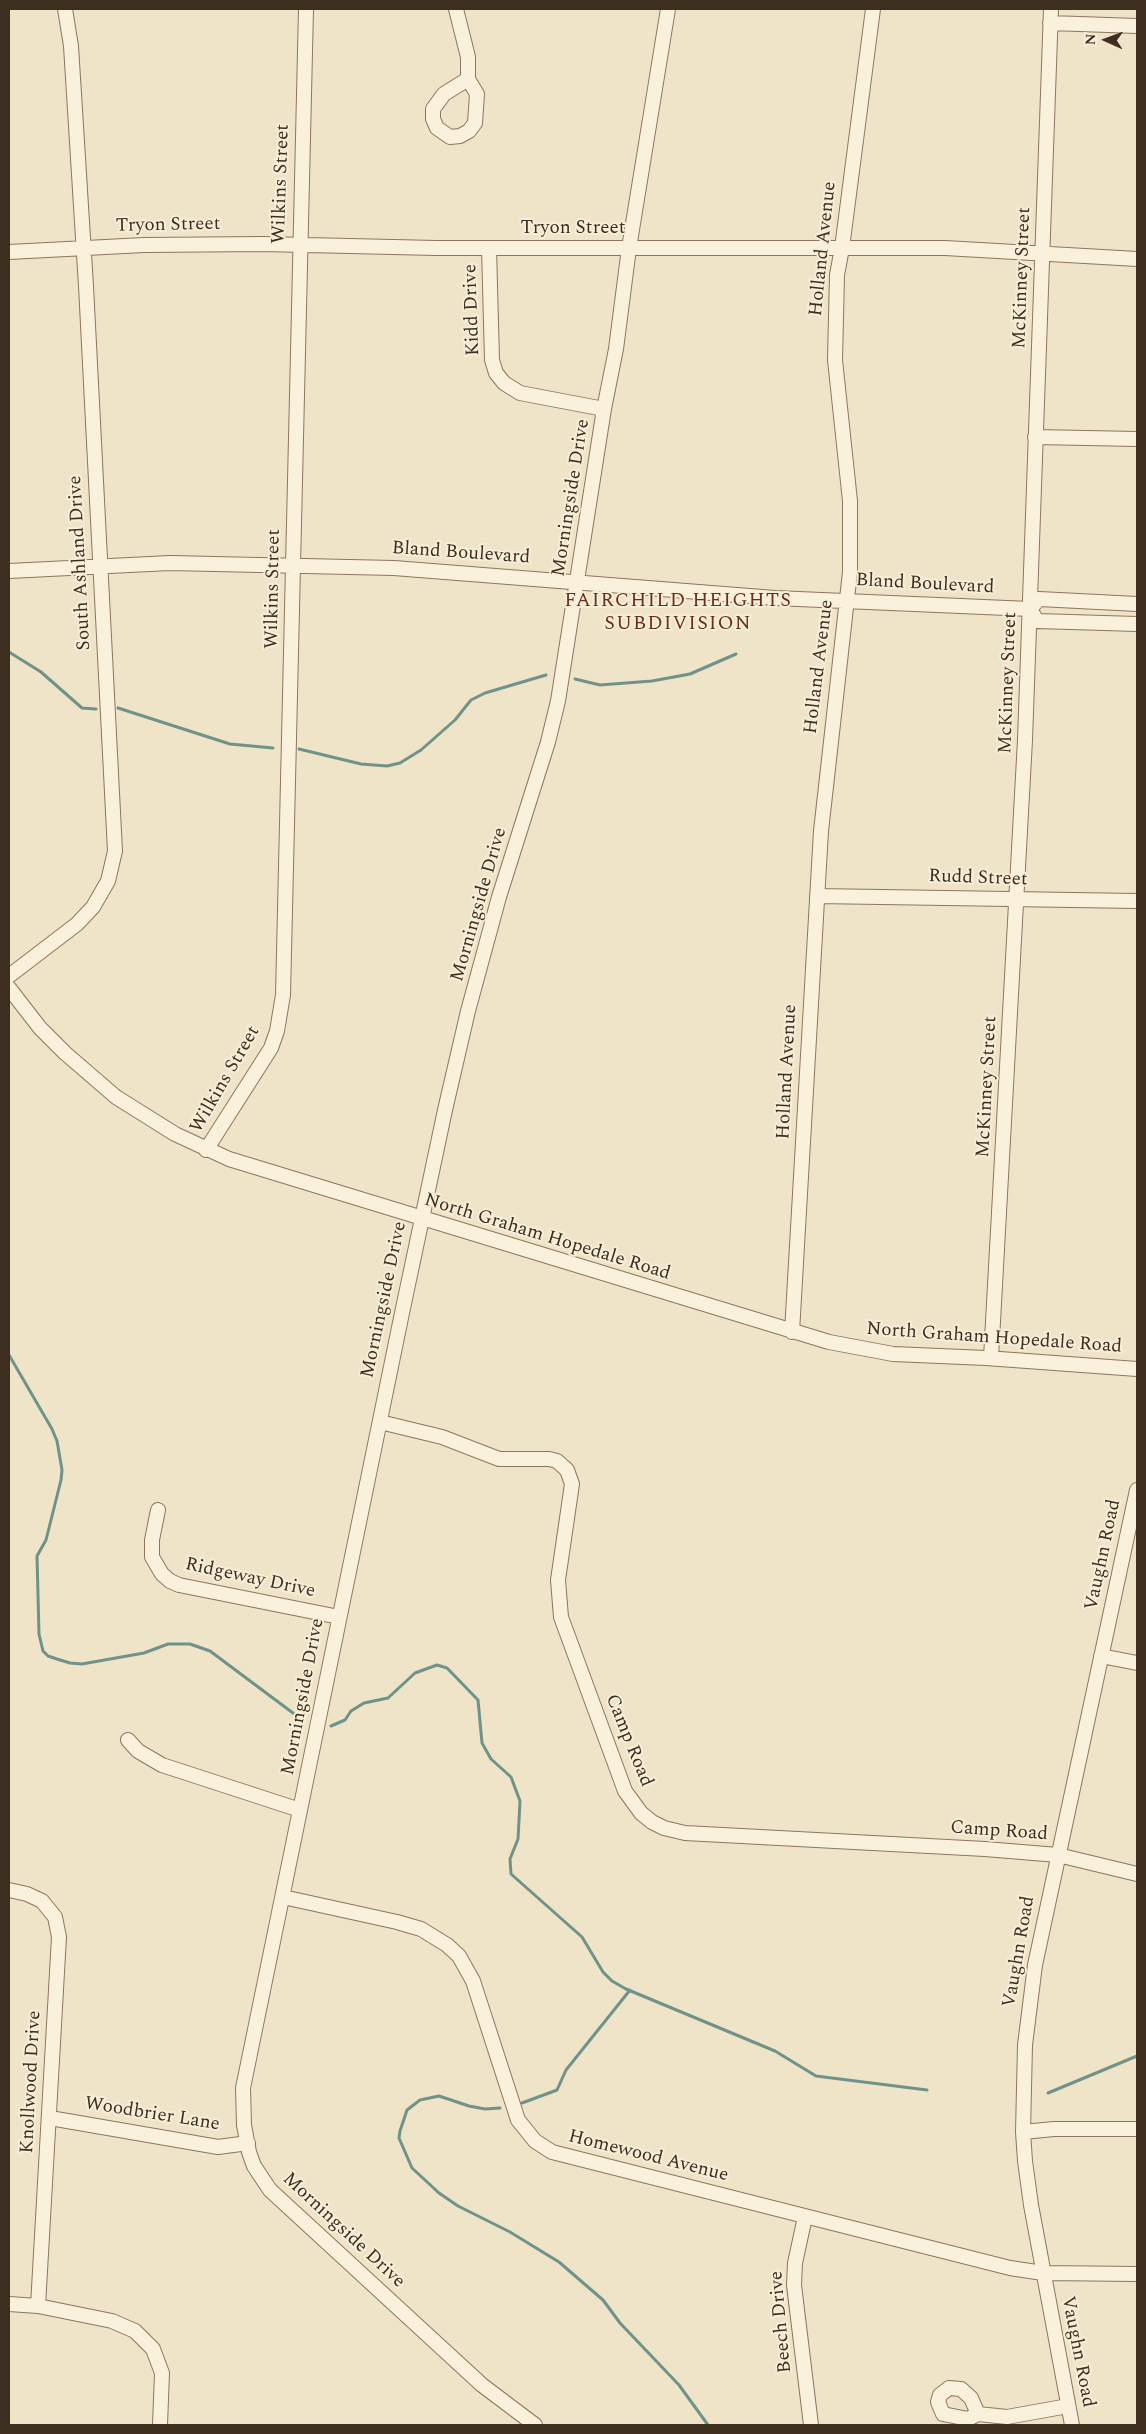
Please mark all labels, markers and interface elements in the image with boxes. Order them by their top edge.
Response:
north arrow [1081,15,1131,65]
text: N [1080,33,1101,46]
street label: Wilkins Street [269,124,295,244]
street label: Holland Avenue [806,181,842,317]
street label: McKinney Street [1009,207,1037,349]
street label: Tryon Street [115,214,221,238]
street label: Tryon Street [521,218,625,240]
street label: Kidd Drive [460,264,486,356]
street label: Morningside Drive [548,418,596,578]
street label: South Ashland Drive [65,475,97,651]
street label: Wilkins Street [262,529,286,649]
street label: Bland Boulevard [391,538,531,570]
street label: Bland Boulevard [855,570,995,600]
district label: FAIRCHILD HEIGHTS SUBDIVISION [562,590,794,637]
street label: Holland Avenue [800,598,840,736]
street label: McKinney Street [995,612,1023,754]
street label: Morningside Drive [447,825,513,985]
street label: Rudd Street [928,866,1028,892]
street label: Holland Avenue [773,1004,803,1140]
street label: McKinney Street [973,1016,1003,1158]
street label: Wilkins Street [186,1022,266,1138]
street label: North Graham Hopedale Road [421,1190,673,1286]
street label: Morningside Drive [357,1220,413,1380]
street label: North Graham Hopedale Road [865,1319,1123,1359]
street label: Vaughn Road [1081,1497,1127,1613]
street label: Ridgeway Drive [183,1554,317,1604]
street label: Morningside Drive [278,1617,330,1777]
street label: Camp Road [599,1691,657,1791]
street label: Camp Road [949,1817,1049,1847]
street label: Vaughn Road [999,1894,1041,2010]
street label: Knollwood Drive [17,2010,47,2154]
street label: Woodbrier Lane [83,2093,221,2137]
street label: Homewood Avenue [566,2126,730,2188]
street label: Morningside Drive [277,2168,409,2294]
street label: Beech Drive [766,2270,798,2374]
street label: Vaughn Road [1055,2294,1099,2410]

